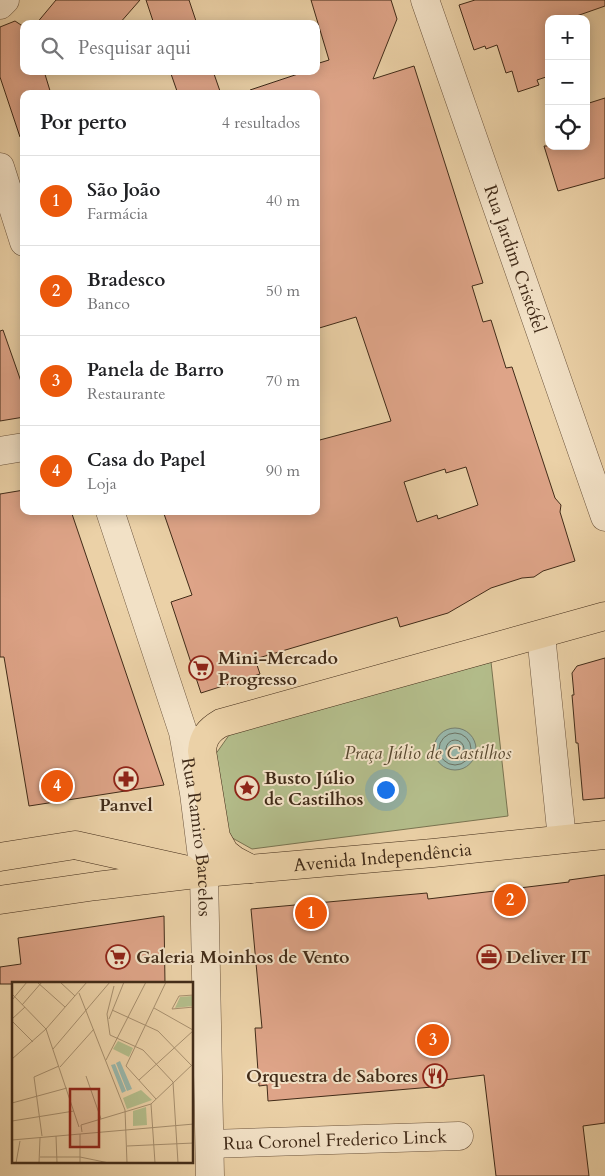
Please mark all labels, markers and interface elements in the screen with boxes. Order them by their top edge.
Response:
map controls [545,15,590,150]
button: + [545,15,590,60]
search box [20,20,320,75]
icon: search [38,34,66,62]
text: Pesquisar aqui [78,35,191,61]
button: − [545,60,590,105]
button: locate [545,105,590,150]
text: Por perto [40,108,127,137]
text: 4 resultados [222,112,300,134]
text: São João [87,177,160,203]
street label: Rua Jardim Cristófel [477,181,552,337]
text: 1 [52,190,60,212]
text: 40 m [266,190,300,212]
text: Farmácia [87,203,148,225]
text: Bradesco [87,267,165,293]
text: 2 [52,280,60,302]
text: 50 m [266,280,300,302]
text: Banco [87,293,130,315]
text: Panela de Barro [87,357,224,383]
text: 3 [52,370,60,392]
text: 70 m [266,370,300,392]
text: Restaurante [87,383,166,405]
text: Casa do Papel [87,447,206,473]
text: 4 [52,460,60,482]
text: 90 m [266,460,300,482]
text: Loja [87,473,117,495]
place label: Mini-Mercado Progresso [218,646,338,692]
supermarket icon: Mini-Mercado Progresso [188,655,214,681]
park label: Praça Júlio de Castilhos [344,741,512,766]
street label: Rua Ramiro Barcelos [175,756,217,917]
pharmacy icon: Panvel [113,766,139,792]
place label: Busto Júlio de Castilhos [264,766,363,812]
pin: 4 [41,767,73,805]
place icon: Busto Júlio de Castilhos [234,775,260,801]
your location [373,777,399,803]
place label: Panvel [99,793,153,818]
street label: Avenida Independência [292,837,473,878]
pin: 2 [494,881,526,919]
pin: 1 [295,894,327,932]
supermarket icon: Galeria Moinhos de Vento [105,944,131,970]
office icon: Deliver IT [476,944,502,970]
place label: Galeria Moinhos de Vento [136,945,350,970]
place label: Deliver IT [506,945,591,970]
inset map [12,982,194,1164]
pin: 3 [417,1021,449,1059]
restaurant icon: Orquestra de Sabores [422,1063,448,1089]
place label: Orquestra de Sabores [246,1064,418,1089]
street label: Rua Coronel Frederico Linck [223,1124,448,1157]

